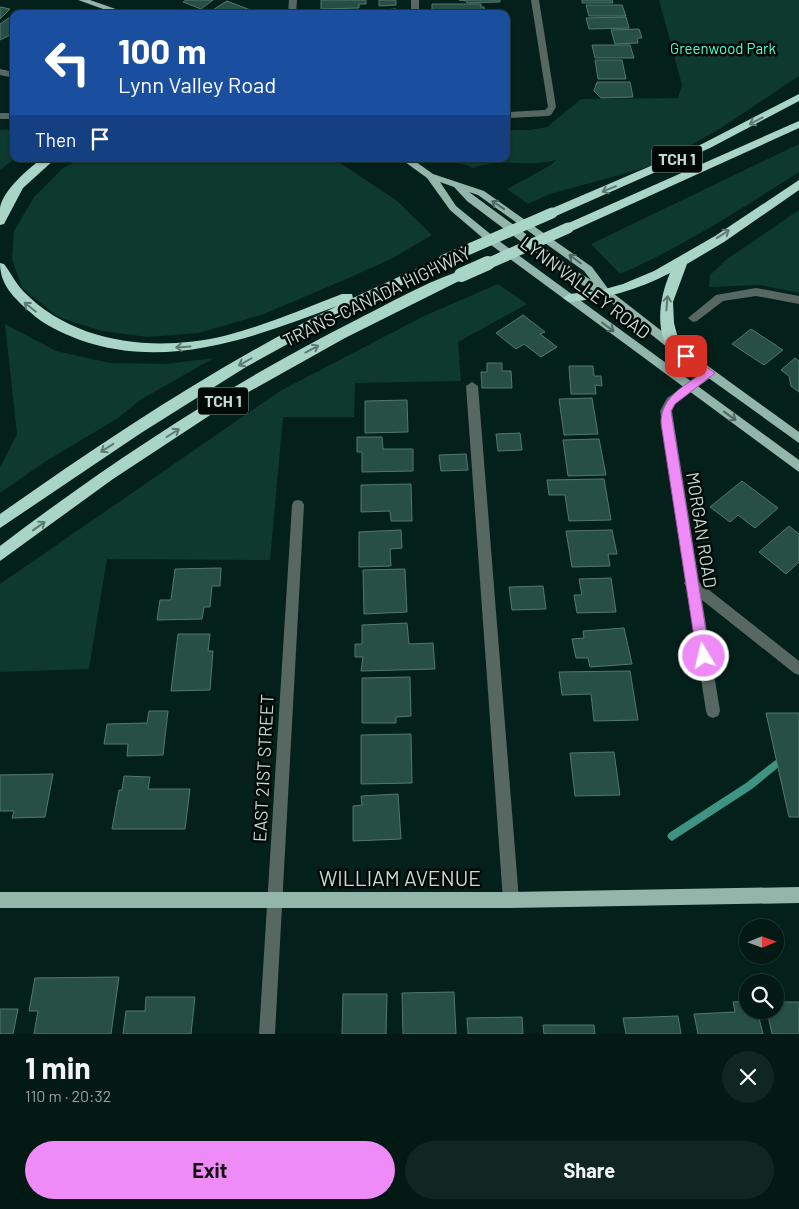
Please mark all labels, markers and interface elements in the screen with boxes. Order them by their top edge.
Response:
text: 100 m [118,29,207,71]
icon: left [35,30,100,95]
park label: Greenwood Park [670,39,777,57]
text: Lynn Valley Road [118,71,276,97]
one-way arrow [749,116,764,126]
icon: arrive [86,125,114,153]
text: Then [35,128,76,151]
road number: TCH 1 [652,146,702,172]
one-way arrow [602,185,617,195]
one-way arrow [491,200,505,210]
one-way arrow [716,229,730,239]
street label: LYNN VALLEY ROAD [516,231,655,343]
street label: TRANS-CANADA HIGHWAY [279,241,474,351]
one-way arrow [569,254,582,265]
one-way arrow [662,295,672,311]
one-way arrow [23,301,36,312]
one-way arrow [601,322,614,333]
pin [665,335,707,377]
one-way arrow [175,342,191,351]
icon: arrive [672,342,700,370]
one-way arrow [304,344,319,354]
one-way arrow [238,357,252,367]
road number: TCH 1 [198,388,248,414]
one-way arrow [723,411,737,421]
one-way arrow [165,428,179,438]
one-way arrow [100,442,114,453]
street label: MORGAN ROAD [682,470,722,589]
one-way arrow [32,520,45,531]
position arrow [677,629,729,681]
street label: EAST 21ST STREET [248,693,278,843]
street label: WILLIAM AVENUE [319,865,481,890]
north arrow [739,919,784,964]
map controls [739,919,784,1019]
button: search [739,974,784,1019]
text: 1 min [25,1049,91,1085]
button: close [722,1051,774,1103]
text: 110 m · 20:32 [25,1086,111,1105]
button: Exit [25,1141,395,1199]
button: Share [405,1141,774,1199]

